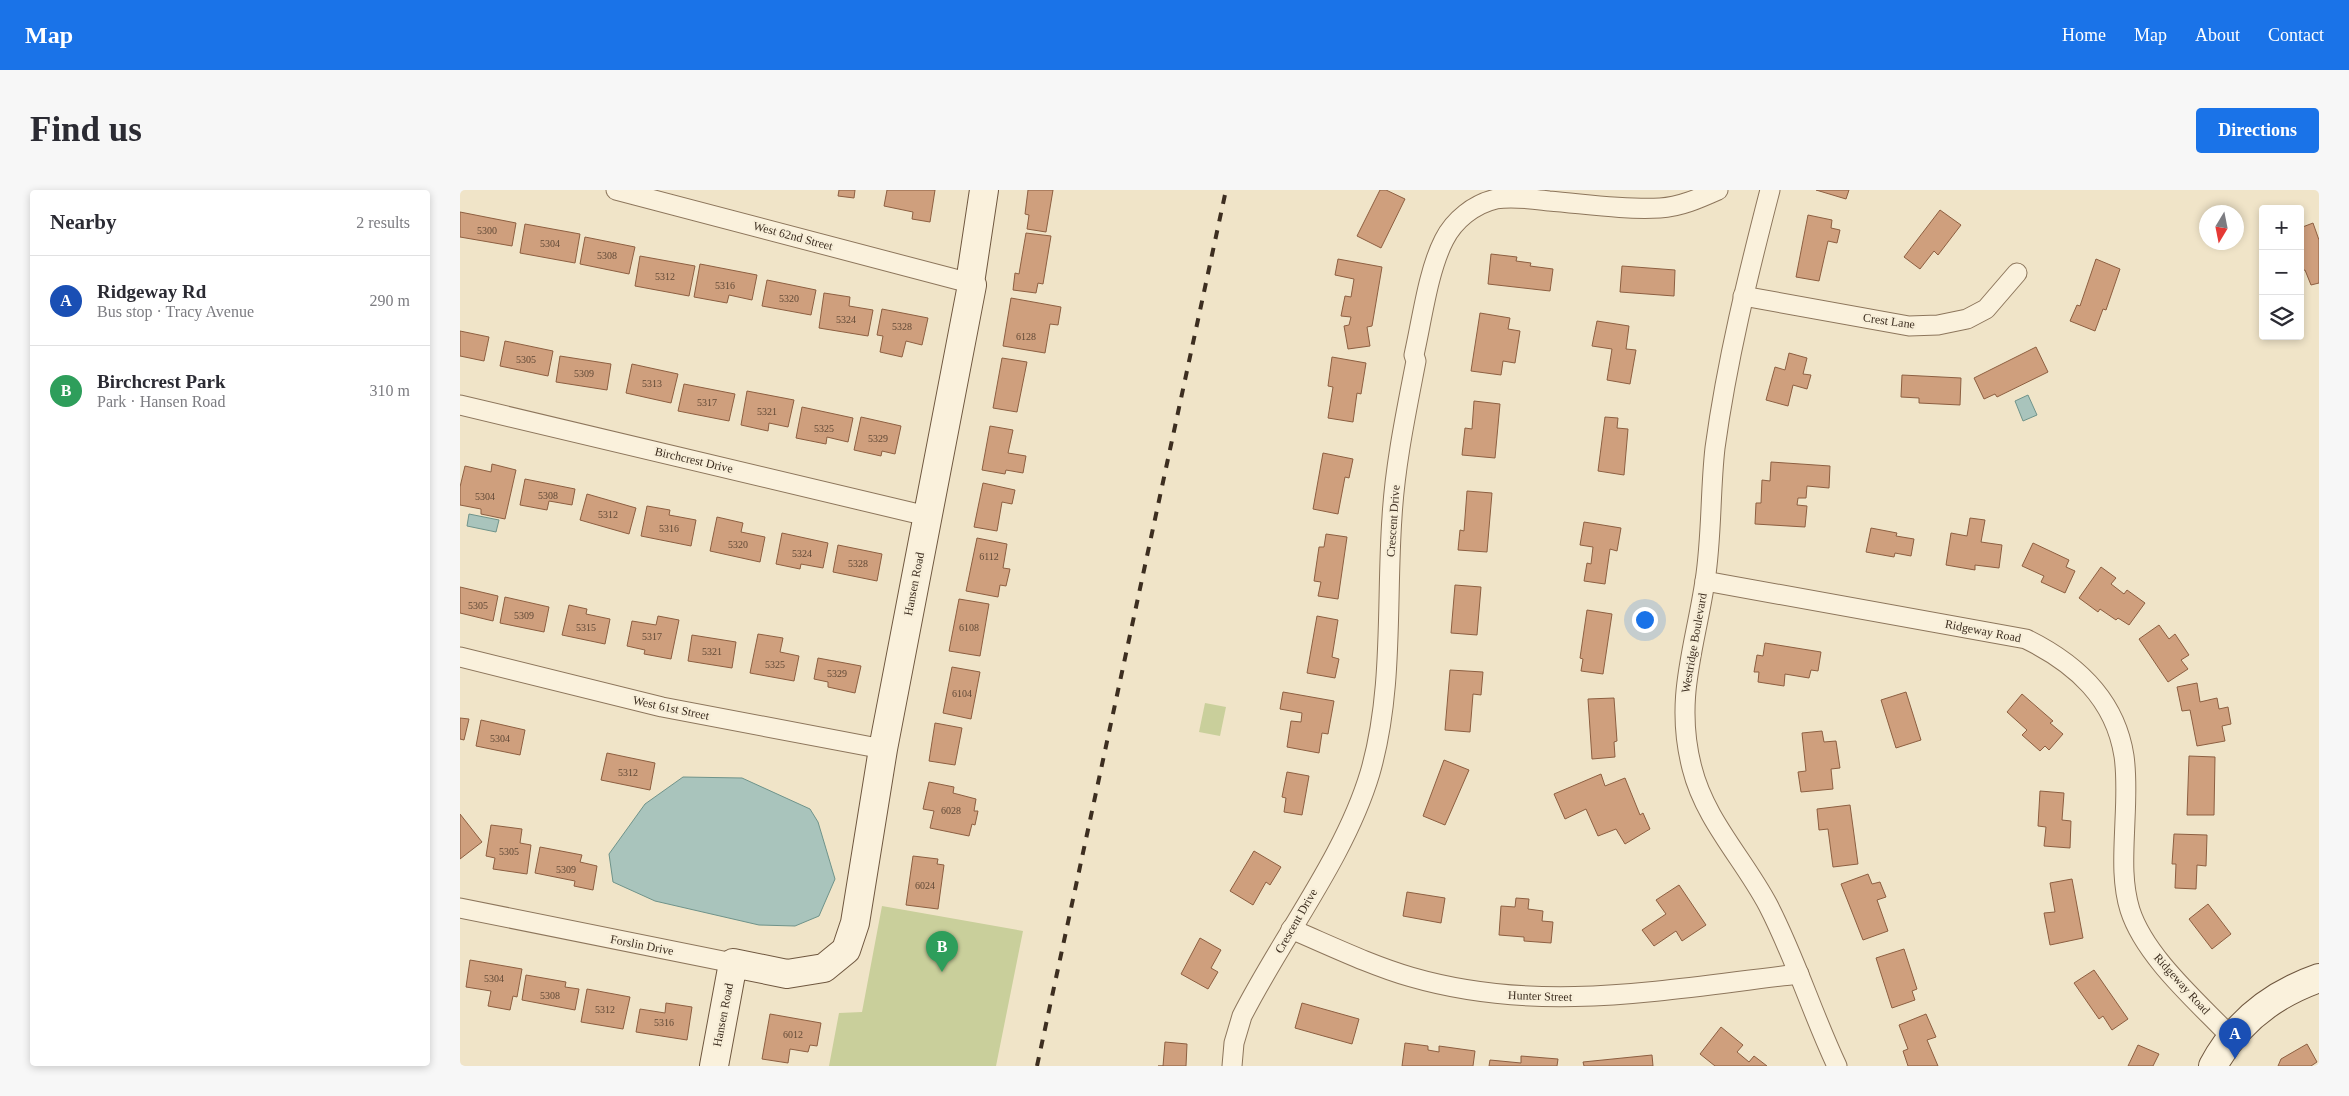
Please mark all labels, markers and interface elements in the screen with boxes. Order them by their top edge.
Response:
text: Map [25,22,73,48]
text: Home [2062,25,2106,45]
text: Map [2134,25,2167,45]
text: About [2195,25,2240,45]
text: Contact [2268,25,2324,45]
button: Directions [2196,108,2319,153]
text: Find us [30,110,142,149]
north arrow [2199,205,2244,250]
map controls [2259,205,2304,340]
button: + [2259,205,2304,250]
text: Nearby [50,210,117,234]
text: 2 results [356,214,410,231]
street label: West 62nd Street [752,219,835,254]
house number: 5300 [477,225,497,236]
house number: 5304 [540,238,560,249]
house number: 5308 [597,250,617,261]
button: − [2259,250,2304,295]
house number: 5312 [655,271,675,282]
house number: 5316 [715,280,735,291]
text: Ridgeway Rd [97,281,206,302]
text: A [60,292,72,309]
text: 290 m [370,292,410,309]
house number: 5320 [779,293,799,304]
button: layers [2259,295,2304,340]
text: Bus stop · Tracy Avenue [97,303,254,320]
street label: Crest Lane [1862,310,1916,332]
house number: 5324 [836,314,856,325]
house number: 5328 [892,321,912,332]
house number: 6128 [1016,331,1036,342]
house number: 5305 [516,354,536,365]
house number: 5309 [574,368,594,379]
text: Birchcrest Park [97,371,226,392]
house number: 5313 [642,378,662,389]
text: B [61,382,71,399]
text: 310 m [370,382,410,399]
text: Park · Hansen Road [97,393,225,410]
house number: 5317 [697,397,717,408]
house number: 5321 [757,406,777,417]
house number: 5325 [814,423,834,434]
house number: 5329 [868,433,888,444]
street label: Birchcrest Drive [654,444,734,476]
street label: Crescent Drive [1383,484,1403,558]
house number: 5308 [538,490,558,501]
house number: 5304 [475,491,495,502]
house number: 5312 [598,509,618,520]
house number: 5316 [659,523,679,534]
house number: 5320 [728,539,748,550]
house number: 5324 [792,548,812,559]
street label: Hansen Road [901,551,927,617]
house number: 6112 [979,551,999,562]
house number: 5328 [848,558,868,569]
street label: Westridge Boulevard [1678,592,1710,694]
house number: 5305 [468,600,488,611]
your location [1632,607,1658,633]
house number: 5309 [514,610,534,621]
street label: Ridgeway Road [1944,617,2022,645]
house number: 5315 [576,622,596,633]
house number: 6108 [959,622,979,633]
house number: 5317 [642,631,662,642]
house number: 5321 [702,646,722,657]
house number: 5325 [765,659,785,670]
house number: 5329 [827,668,847,679]
house number: 6104 [952,688,972,699]
street label: West 61st Street [632,693,711,723]
house number: 5304 [490,733,510,744]
house number: 5312 [618,767,638,778]
house number: 6028 [941,805,961,816]
house number: 5305 [499,846,519,857]
house number: 5309 [556,864,576,875]
house number: 6024 [915,880,935,891]
street label: Crescent Drive [1272,886,1320,956]
pin: B [926,931,958,972]
street label: Forslin Drive [609,932,675,958]
street label: Ridgeway Road [2151,951,2213,1017]
house number: 5304 [484,973,504,984]
street label: Hansen Road [710,982,736,1048]
street label: Hunter Street [1508,988,1573,1004]
house number: 5308 [540,990,560,1001]
house number: 5312 [595,1004,615,1015]
house number: 5316 [654,1017,674,1028]
pin: A [2219,1018,2251,1059]
house number: 6012 [783,1029,803,1040]

